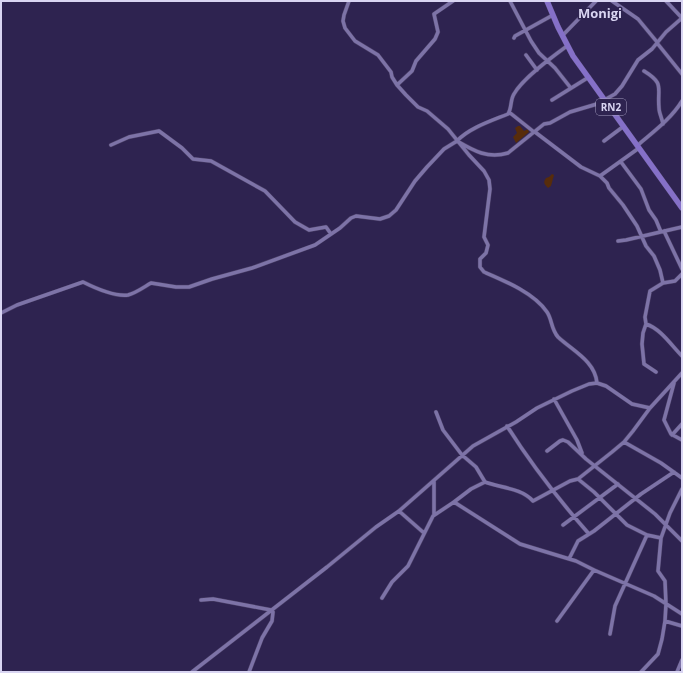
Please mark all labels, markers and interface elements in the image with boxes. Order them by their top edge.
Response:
district label: Monigi [578,4,622,22]
road number: RN2 [596,99,626,115]

